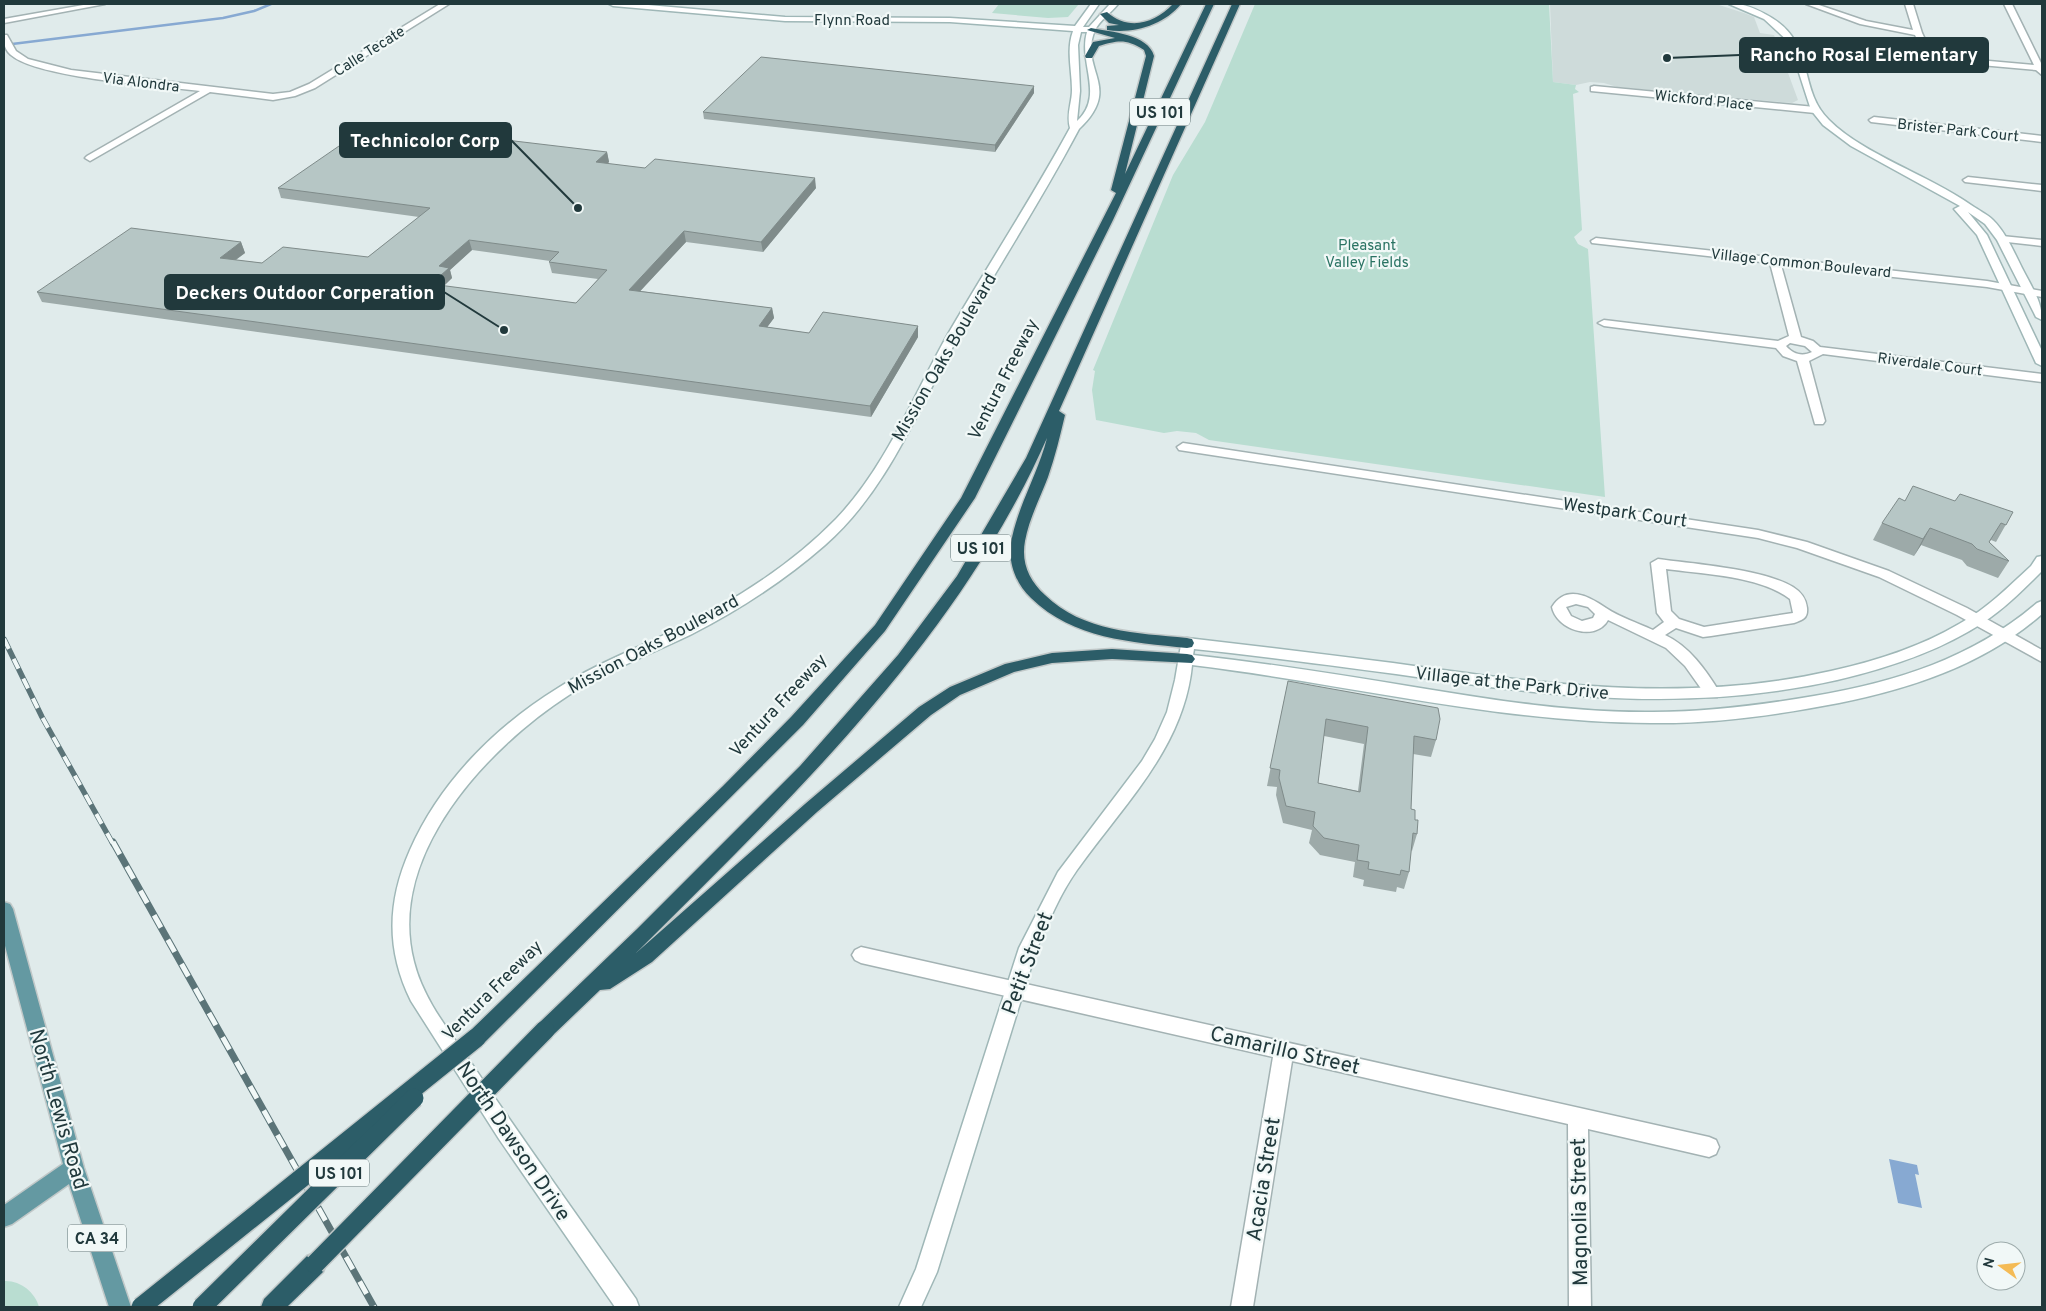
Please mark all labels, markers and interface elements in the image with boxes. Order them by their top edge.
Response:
street label: Flynn Road [814,12,890,31]
street label: Calle Tecate [331,23,409,82]
callout: Rancho Rosal Elementary [1740,38,1988,72]
text: Rancho Rosal Elementary [1750,44,1978,68]
street label: Via Alondra [101,69,180,98]
street label: Wickford Place [1653,87,1754,116]
road number: US 101 [1130,98,1190,125]
street label: Brister Park Court [1896,116,2020,147]
callout: Technicolor Corp [340,123,511,157]
text: Technicolor Corp [350,130,500,154]
park label: Pleasant Valley Fields [1325,237,1409,273]
street label: Village Common Boulevard [1710,246,1892,283]
street label: Mission Oaks Boulevard [888,270,1003,446]
callout: Deckers Outdoor Corperation [165,275,444,309]
text: Deckers Outdoor Corperation [176,282,434,306]
street label: Ventura Freeway [964,315,1045,444]
street label: Riverdale Court [1876,350,1983,381]
street label: Westpark Court [1561,493,1689,534]
road number: US 101 [951,534,1011,562]
street label: Mission Oaks Boulevard [564,590,743,700]
street label: Ventura Freeway [725,649,833,763]
street label: Village at the Park Drive [1414,663,1610,706]
street label: Petit Street [996,908,1060,1019]
street label: Ventura Freeway [438,936,548,1046]
street label: Camarillo Street [1207,1021,1362,1082]
street label: North Lewis Road [22,1026,93,1193]
street label: North Dawson Drive [449,1057,576,1227]
street label: Acacia Street [1241,1115,1288,1243]
street label: Magnolia Street [1566,1138,1595,1286]
road number: US 101 [309,1160,369,1186]
road number: CA 34 [68,1224,126,1252]
north arrow [1976,1241,2026,1291]
text: N [1980,1256,1999,1270]

